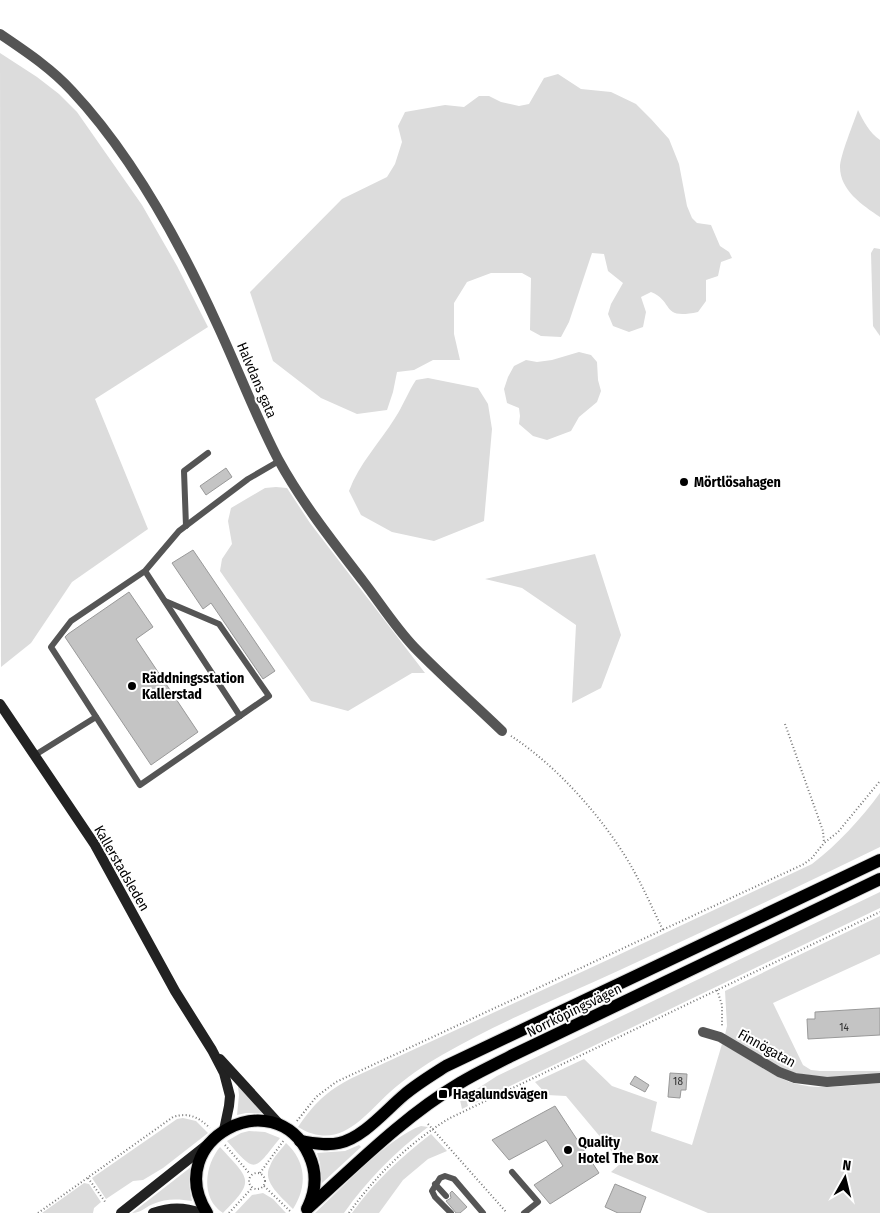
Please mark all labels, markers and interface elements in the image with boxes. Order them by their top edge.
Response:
street label: Halvdans gata [233,340,280,421]
place label: Mörtlösahagen [694,474,781,491]
marker: Mörtlösahagen [678,476,690,488]
place label: Räddningsstation Kallerstad [142,670,244,703]
marker: Räddningsstation Kallerstad [126,680,138,692]
street label: Kallerstadsleden [90,822,153,914]
street label: Norrköpingsvägen [524,980,624,1041]
house number: 14 [839,1021,849,1034]
street label: Finnögatan [735,1026,799,1071]
house number: 18 [673,1075,683,1088]
place label: Hagalundsvägen [453,1086,548,1103]
marker: Hagalundsvägen [437,1088,449,1100]
place label: Quality Hotel The Box [578,1134,659,1167]
marker: Quality Hotel The Box [562,1144,574,1156]
north arrow [820,1153,870,1203]
text: N [841,1157,852,1175]

